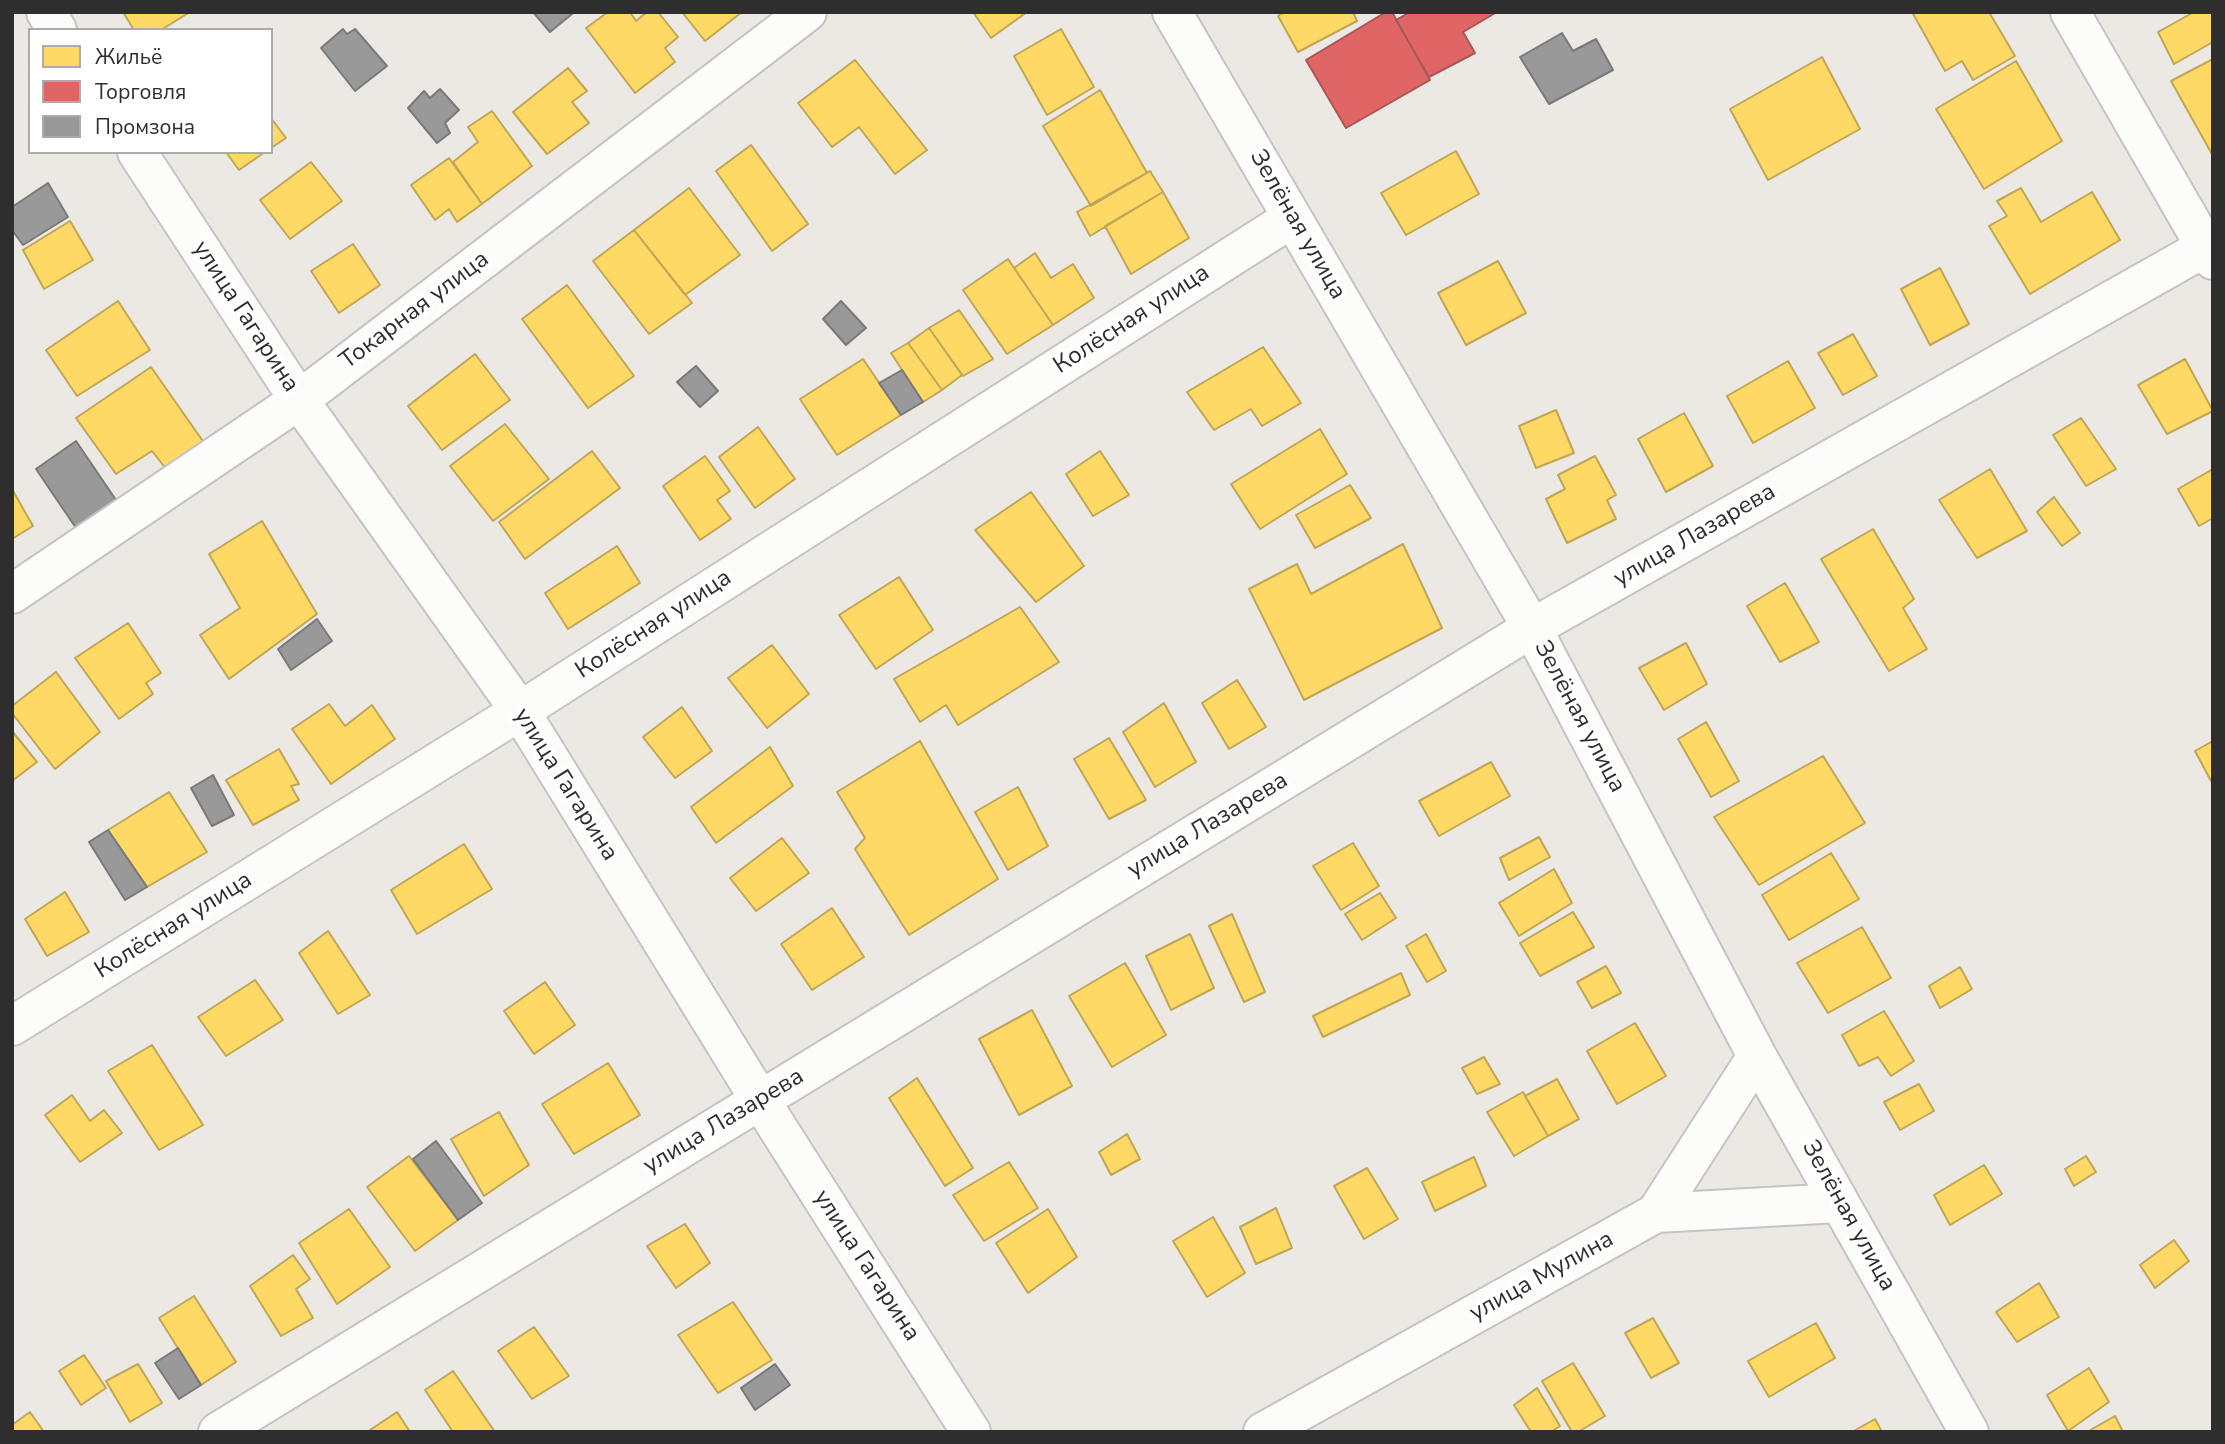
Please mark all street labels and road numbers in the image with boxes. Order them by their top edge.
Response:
street label: Зелёная улица [1242,145,1352,305]
street label: улица Гагарина [185,236,305,398]
street label: Токарная улица [335,246,495,376]
street label: Колёсная улица [1049,259,1215,381]
street label: улица Лазарева [1609,478,1781,594]
street label: Колёсная улица [571,564,737,686]
street label: Зелёная улица [1527,636,1631,798]
street label: улица Гагарина [507,703,623,867]
street label: улица Лазарева [1123,767,1293,885]
street label: Колёсная улица [90,866,258,986]
street label: улица Лазарева [639,1063,809,1181]
street label: Зелёная улица [1795,1135,1901,1297]
street label: улица Гагарина [806,1185,926,1347]
street label: улица Мулина [1465,1226,1619,1328]

